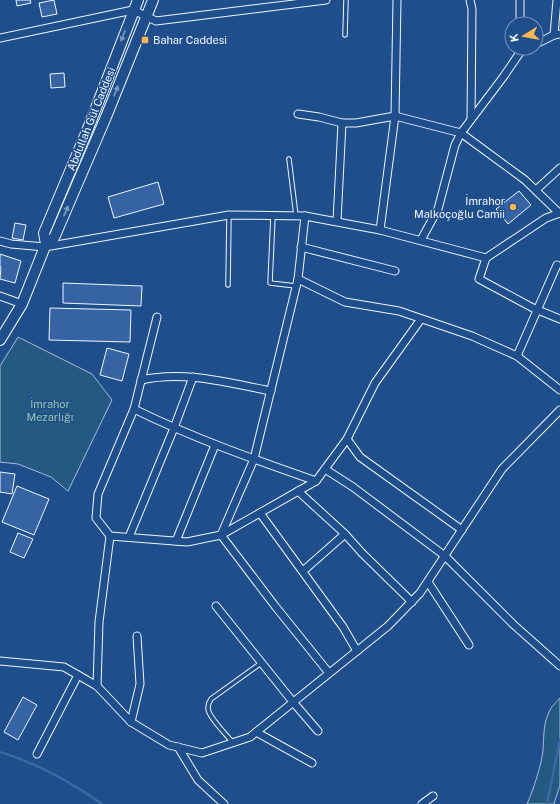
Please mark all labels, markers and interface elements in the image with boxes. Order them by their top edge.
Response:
north arrow [504,16,544,56]
one-way arrow [120,31,126,43]
text: K [508,33,521,43]
place label: Bahar Caddesi [153,34,227,46]
marker: Bahar Caddesi [140,35,150,45]
street label: Abdullah Gül Caddesi [65,65,117,173]
one-way arrow [113,86,119,97]
place label: İmrahor Malkoçoğlu Camii [414,194,505,221]
marker: İmrahor Malkoçoğlu Camii [508,202,518,212]
one-way arrow [63,205,69,217]
park label: İmrahor Mezarlığı [27,397,73,423]

